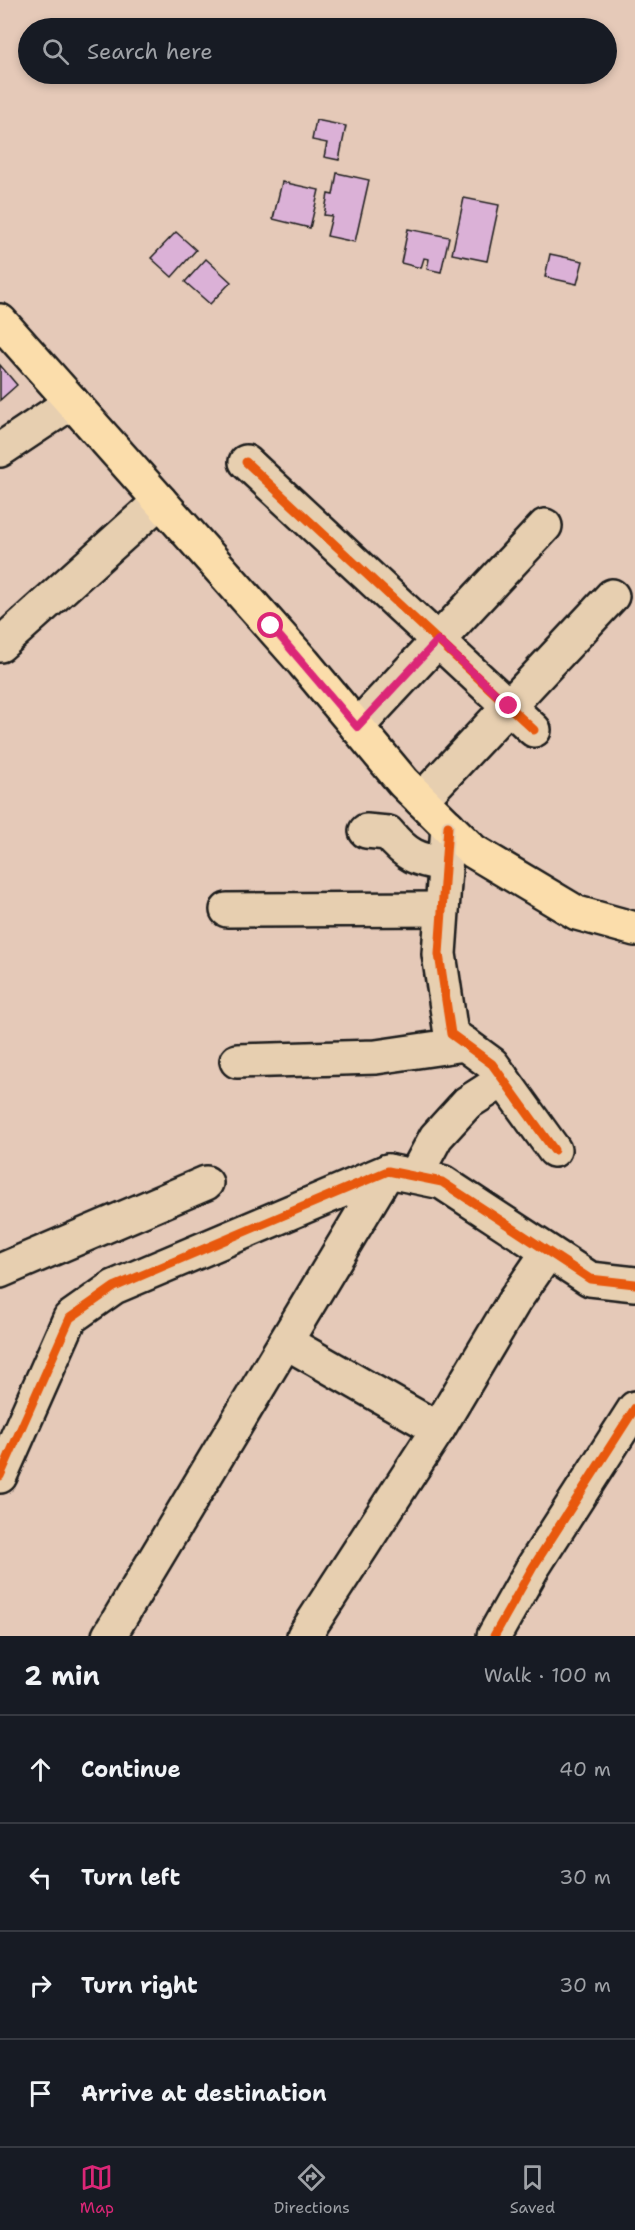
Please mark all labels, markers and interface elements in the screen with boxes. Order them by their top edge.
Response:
search box [18,18,617,84]
icon: search [39,35,72,68]
text: Search here [87,37,213,66]
route start [257,612,283,638]
route end [495,692,521,718]
text: 2 min [24,1658,100,1693]
text: Walk · 100 m [484,1662,611,1688]
icon: ahead [24,1753,57,1786]
text: Continue [81,1755,181,1784]
text: 40 m [559,1756,611,1782]
icon: left [24,1861,57,1894]
text: Turn left [81,1863,180,1892]
text: 30 m [559,1864,611,1890]
icon: right [24,1969,57,2002]
text: Turn right [81,1971,198,2000]
text: 30 m [559,1972,611,1998]
icon: arrive [24,2077,57,2110]
text: Arrive at destination [81,2079,327,2108]
tab: Map [80,2161,114,2218]
tab: Directions [274,2161,350,2218]
tab: Saved [510,2161,555,2218]

